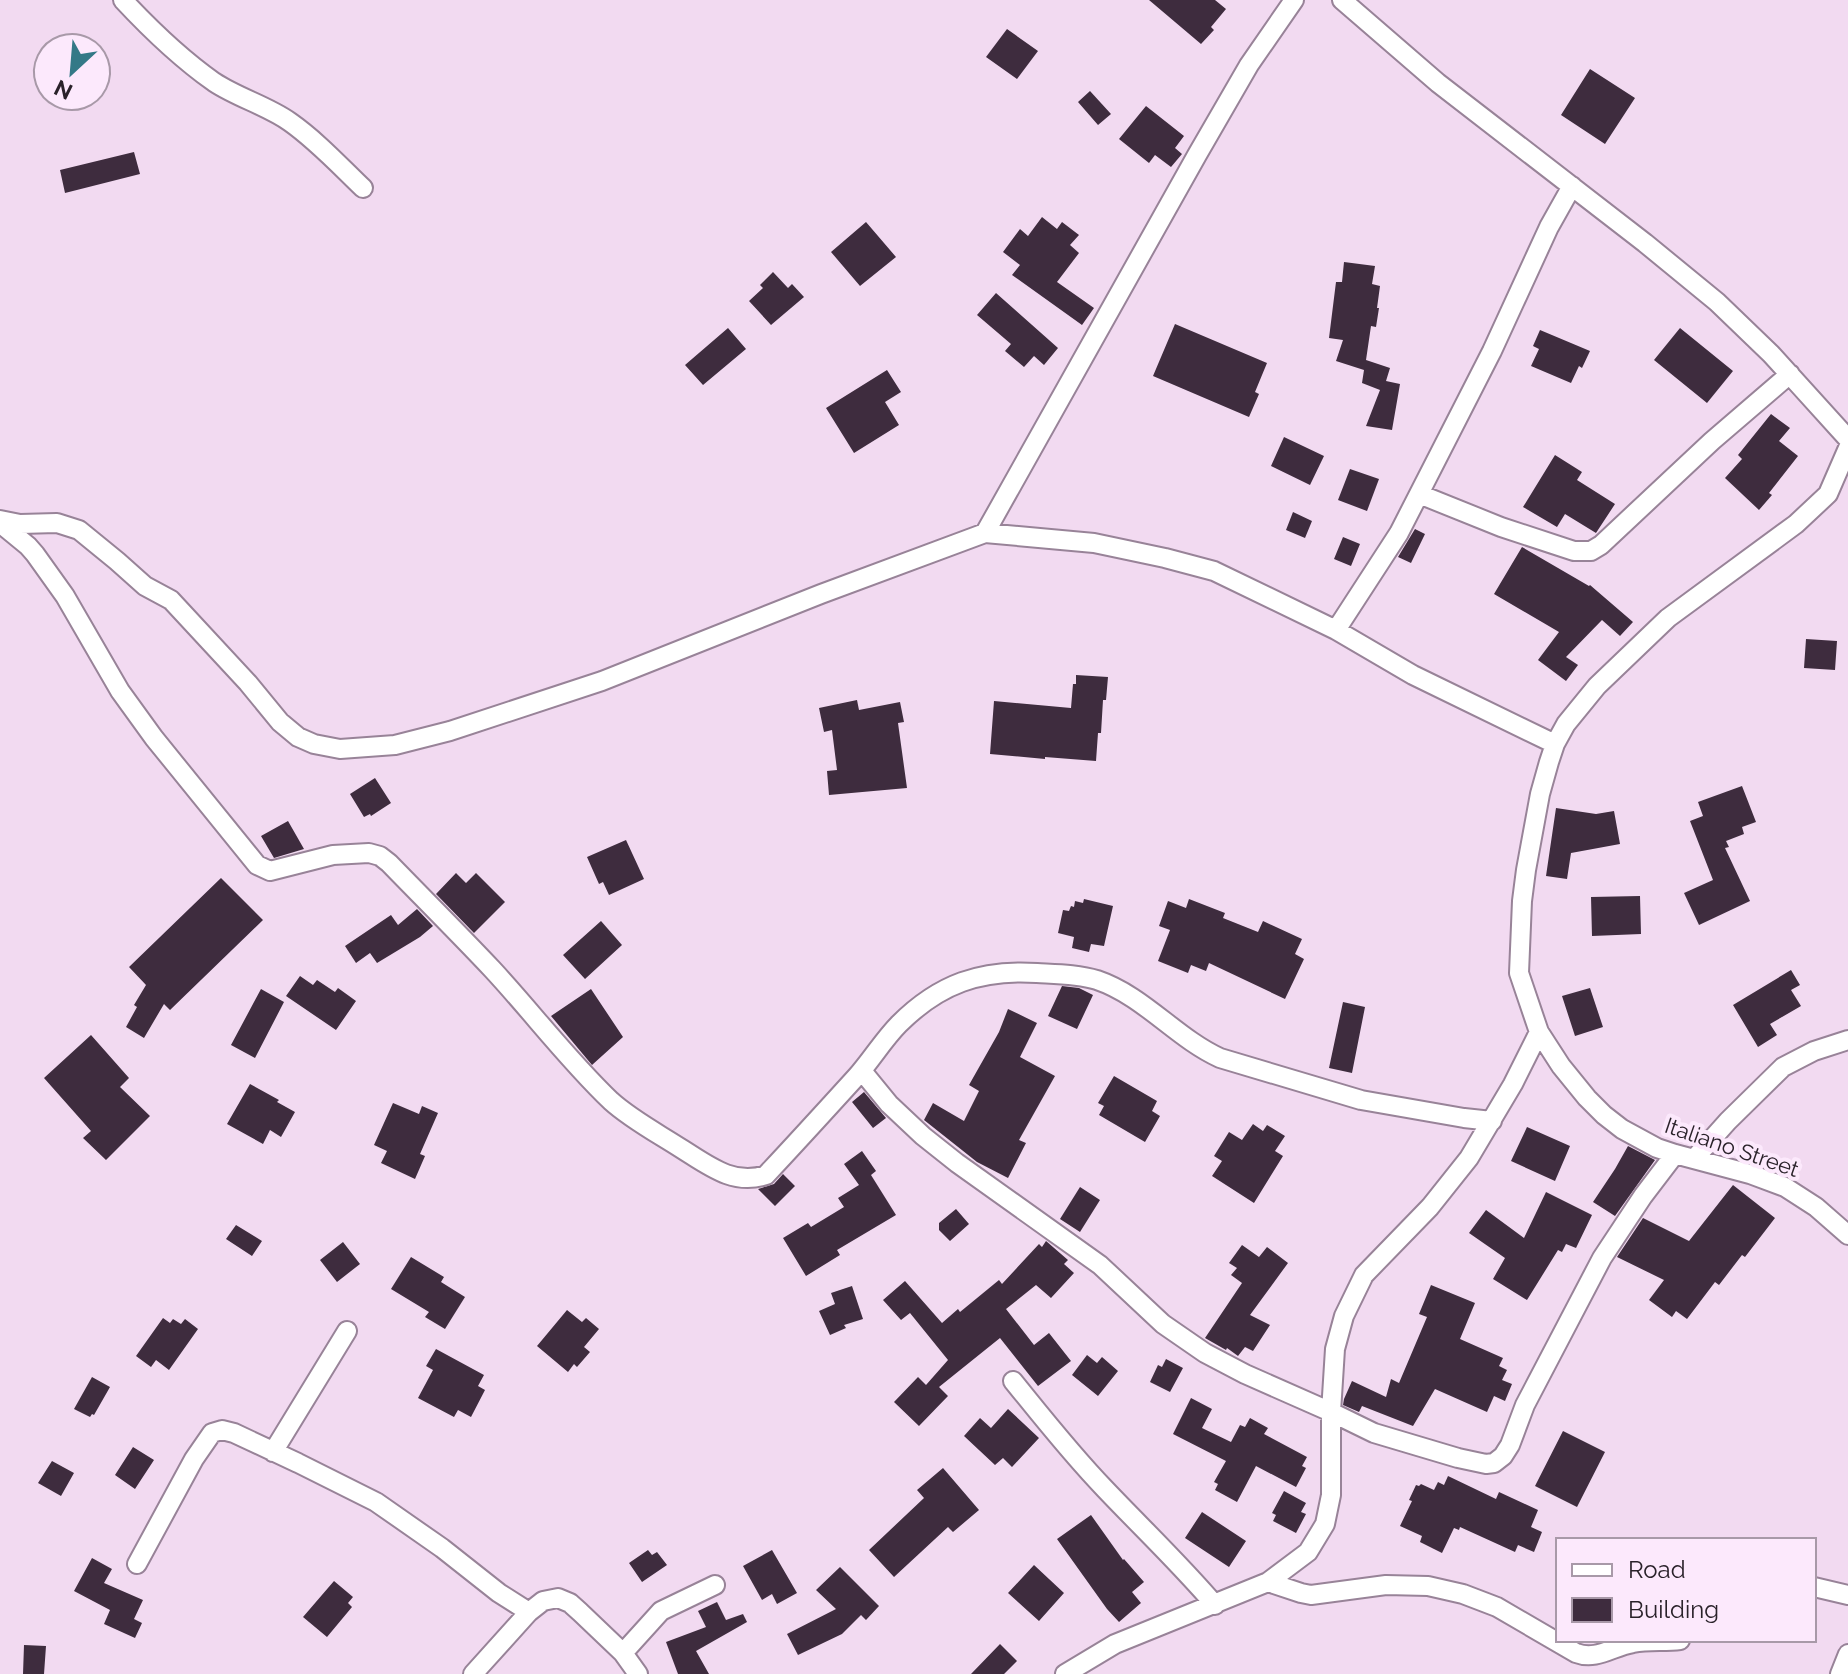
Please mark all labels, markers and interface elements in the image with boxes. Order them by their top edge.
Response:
north arrow [32,32,112,112]
text: N [50,75,76,105]
street label: Italiano Street [1662,1112,1803,1182]
legend [1556,1538,1816,1642]
text: Road [1628,1555,1686,1584]
text: Building [1628,1595,1719,1624]

